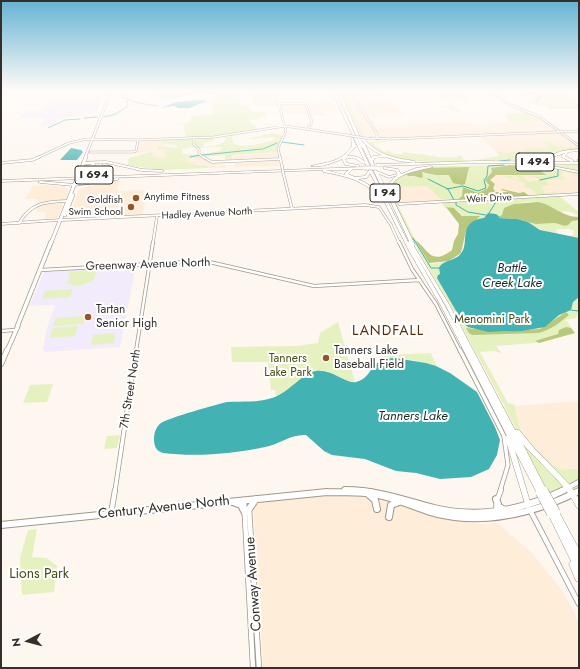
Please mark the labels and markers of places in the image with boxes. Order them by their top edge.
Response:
place label: Anytime Fitness [144,192,210,204]
marker: Anytime Fitness [131,193,141,203]
place label: Goldfish Swim School [69,195,123,218]
marker: Goldfish Swim School [126,202,136,212]
place label: Tartan Senior High [96,303,157,331]
marker: Tartan Senior High [83,312,93,322]
place label: Tanners Lake Baseball Field [334,344,404,372]
marker: Tanners Lake Baseball Field [321,353,331,363]

